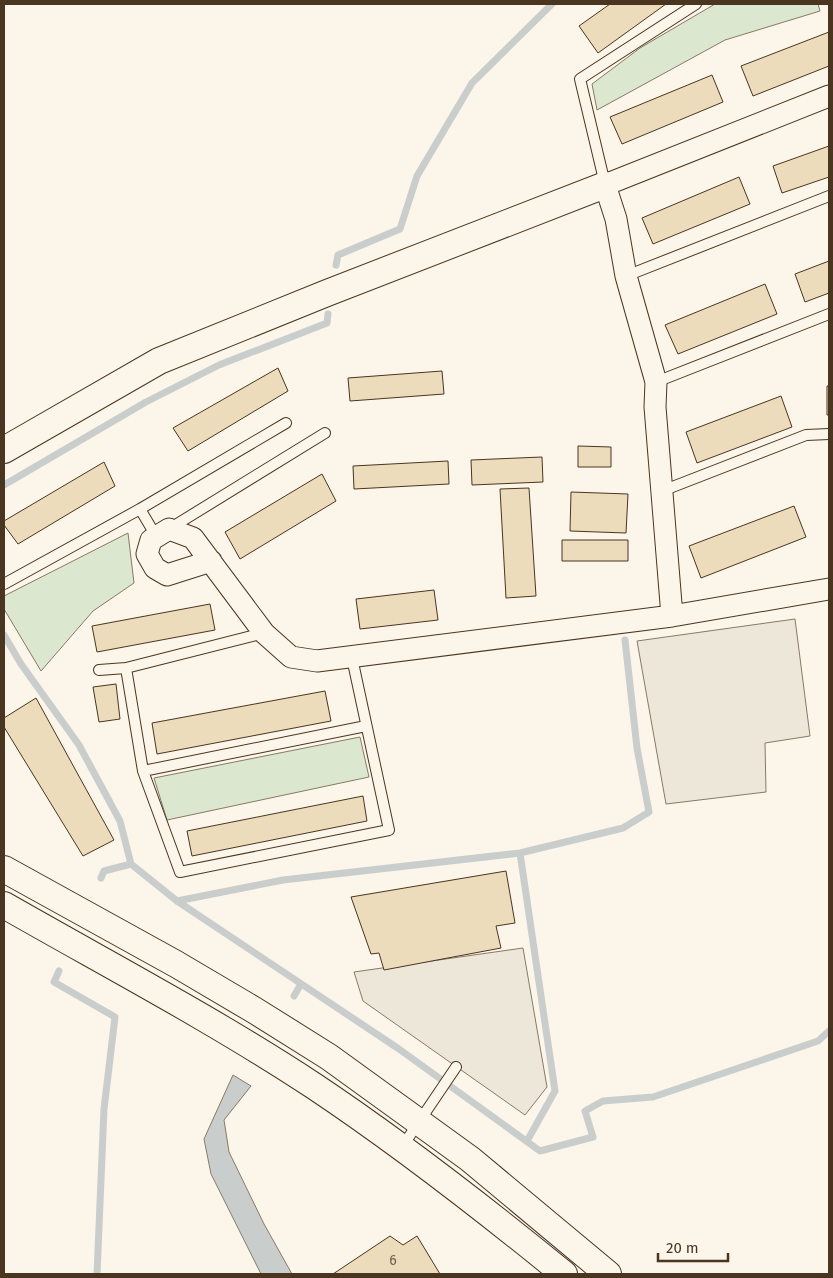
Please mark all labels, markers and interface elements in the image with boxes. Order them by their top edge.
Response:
scale bar [658,1230,728,1262]
text: 20 m [666,1239,699,1257]
house number: 6 [389,1252,397,1269]

